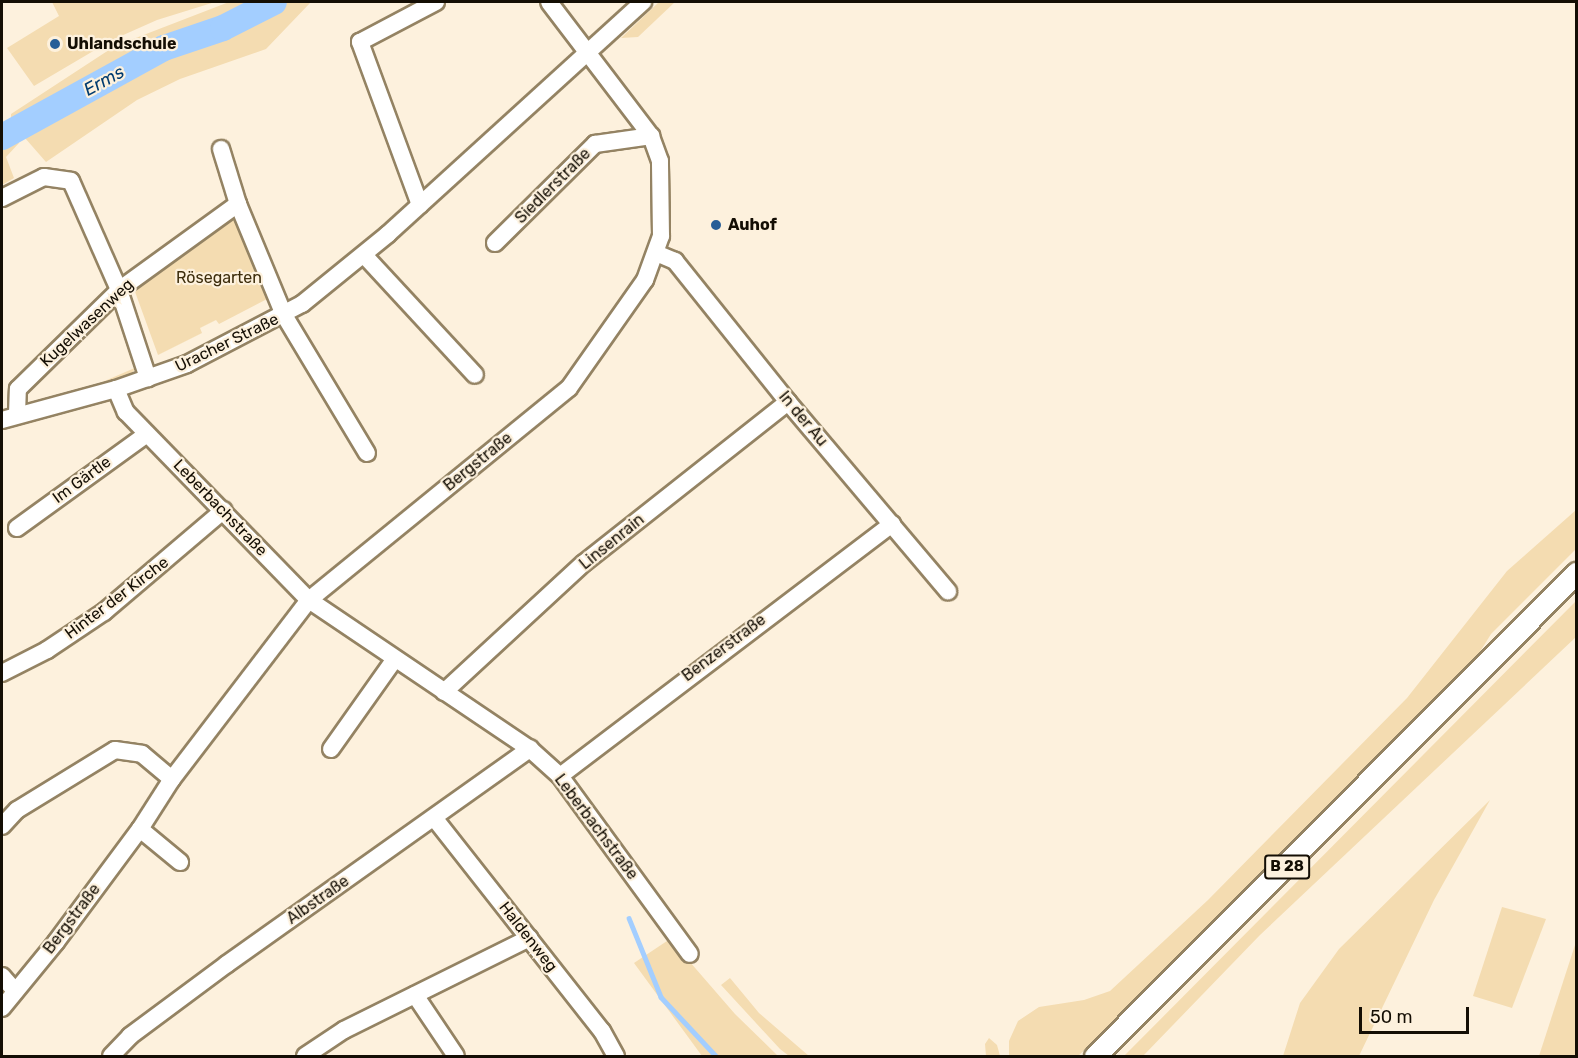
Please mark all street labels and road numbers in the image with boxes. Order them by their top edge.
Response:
street label: Siedlerstraße [511,144,595,228]
street label: Kugelwasenweg [36,275,138,371]
street label: Uracher Straße [172,310,282,376]
street label: In der Au [774,387,832,451]
street label: Bergstraße [440,429,516,495]
street label: Im Gärtle [49,452,115,508]
street label: Leberbachstraße [169,456,271,560]
street label: Linsenrain [576,510,648,574]
street label: Hinter der Kirche [61,553,173,643]
street label: Benzerstraße [678,610,770,686]
street label: Leberbachstraße [550,771,642,883]
road number: B 28 [1263,855,1311,879]
street label: Albstraße [283,872,353,928]
street label: Bergstraße [39,880,105,958]
street label: Haldenweg [495,898,561,976]

